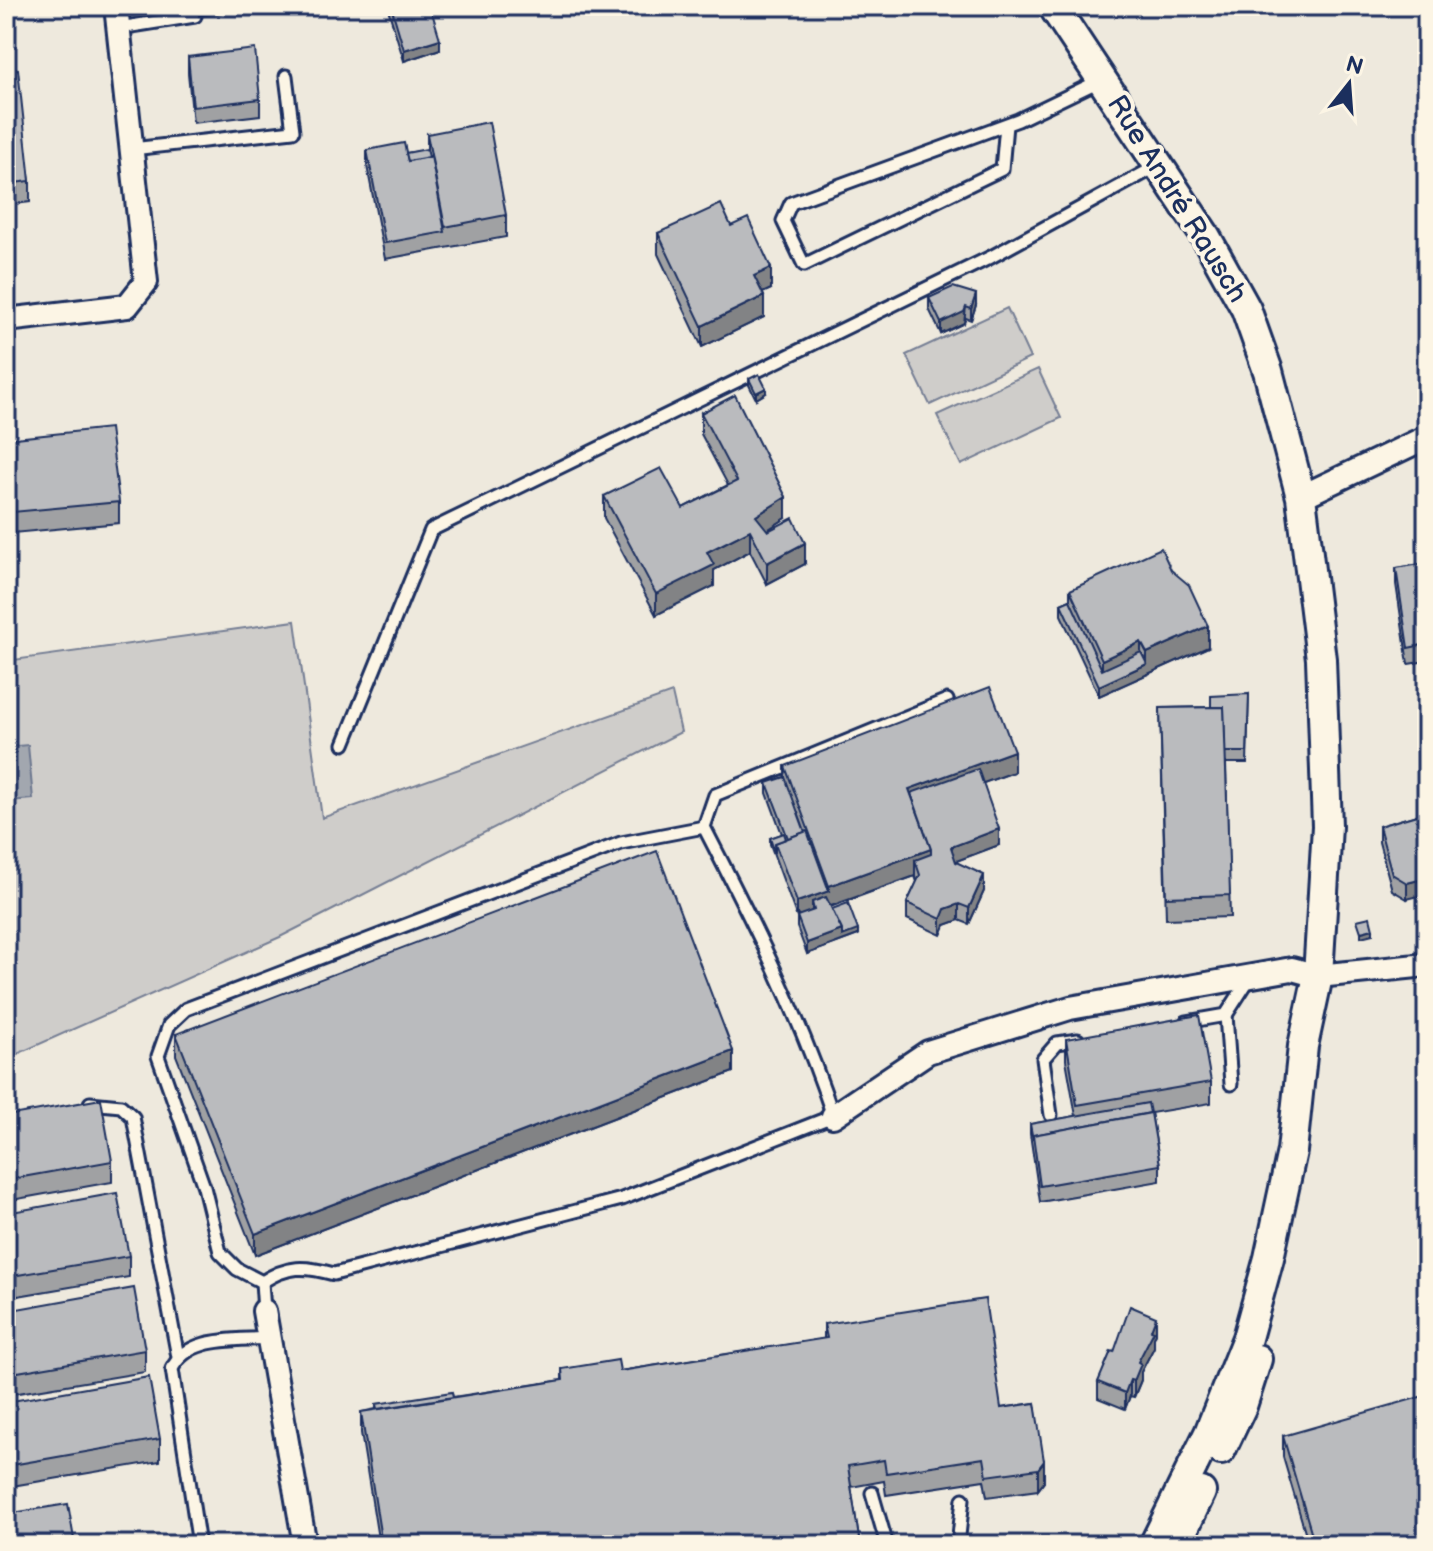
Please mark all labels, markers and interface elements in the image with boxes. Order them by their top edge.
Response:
north arrow [1309,44,1389,124]
text: N [1343,51,1366,82]
street label: Rue André Rausch [1100,89,1254,309]

